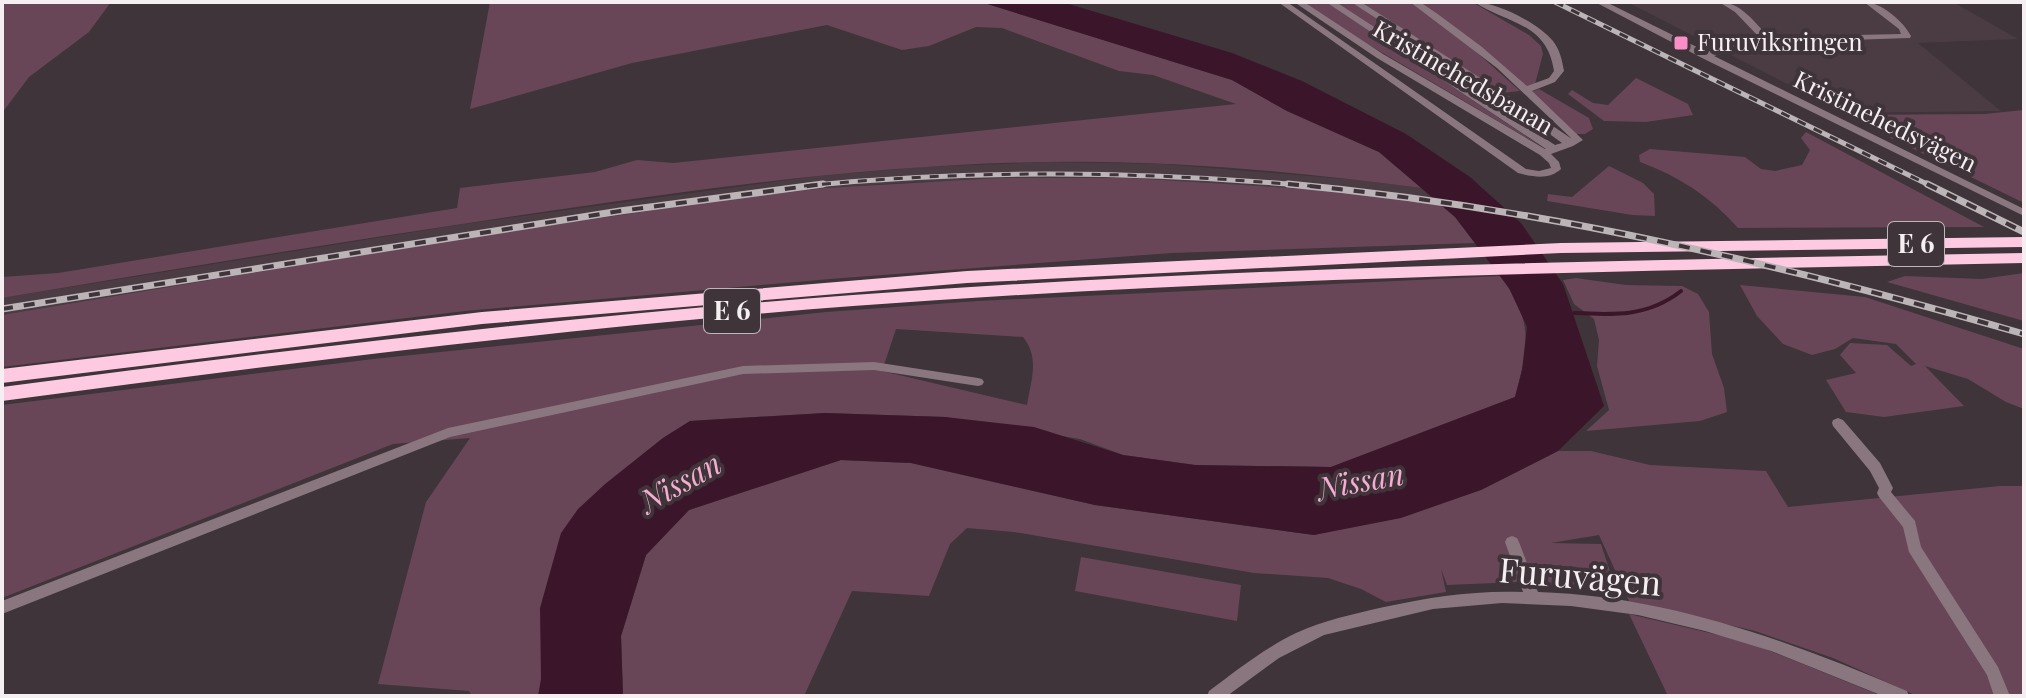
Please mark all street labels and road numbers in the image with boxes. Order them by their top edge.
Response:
street label: Kristinehedsbanan [1368,12,1560,141]
street label: Kristinehedsvägen [1789,62,1983,178]
road number: E 6 [1888,222,1944,266]
road number: E 6 [704,289,760,333]
street label: Furuvägen [1497,545,1663,605]

